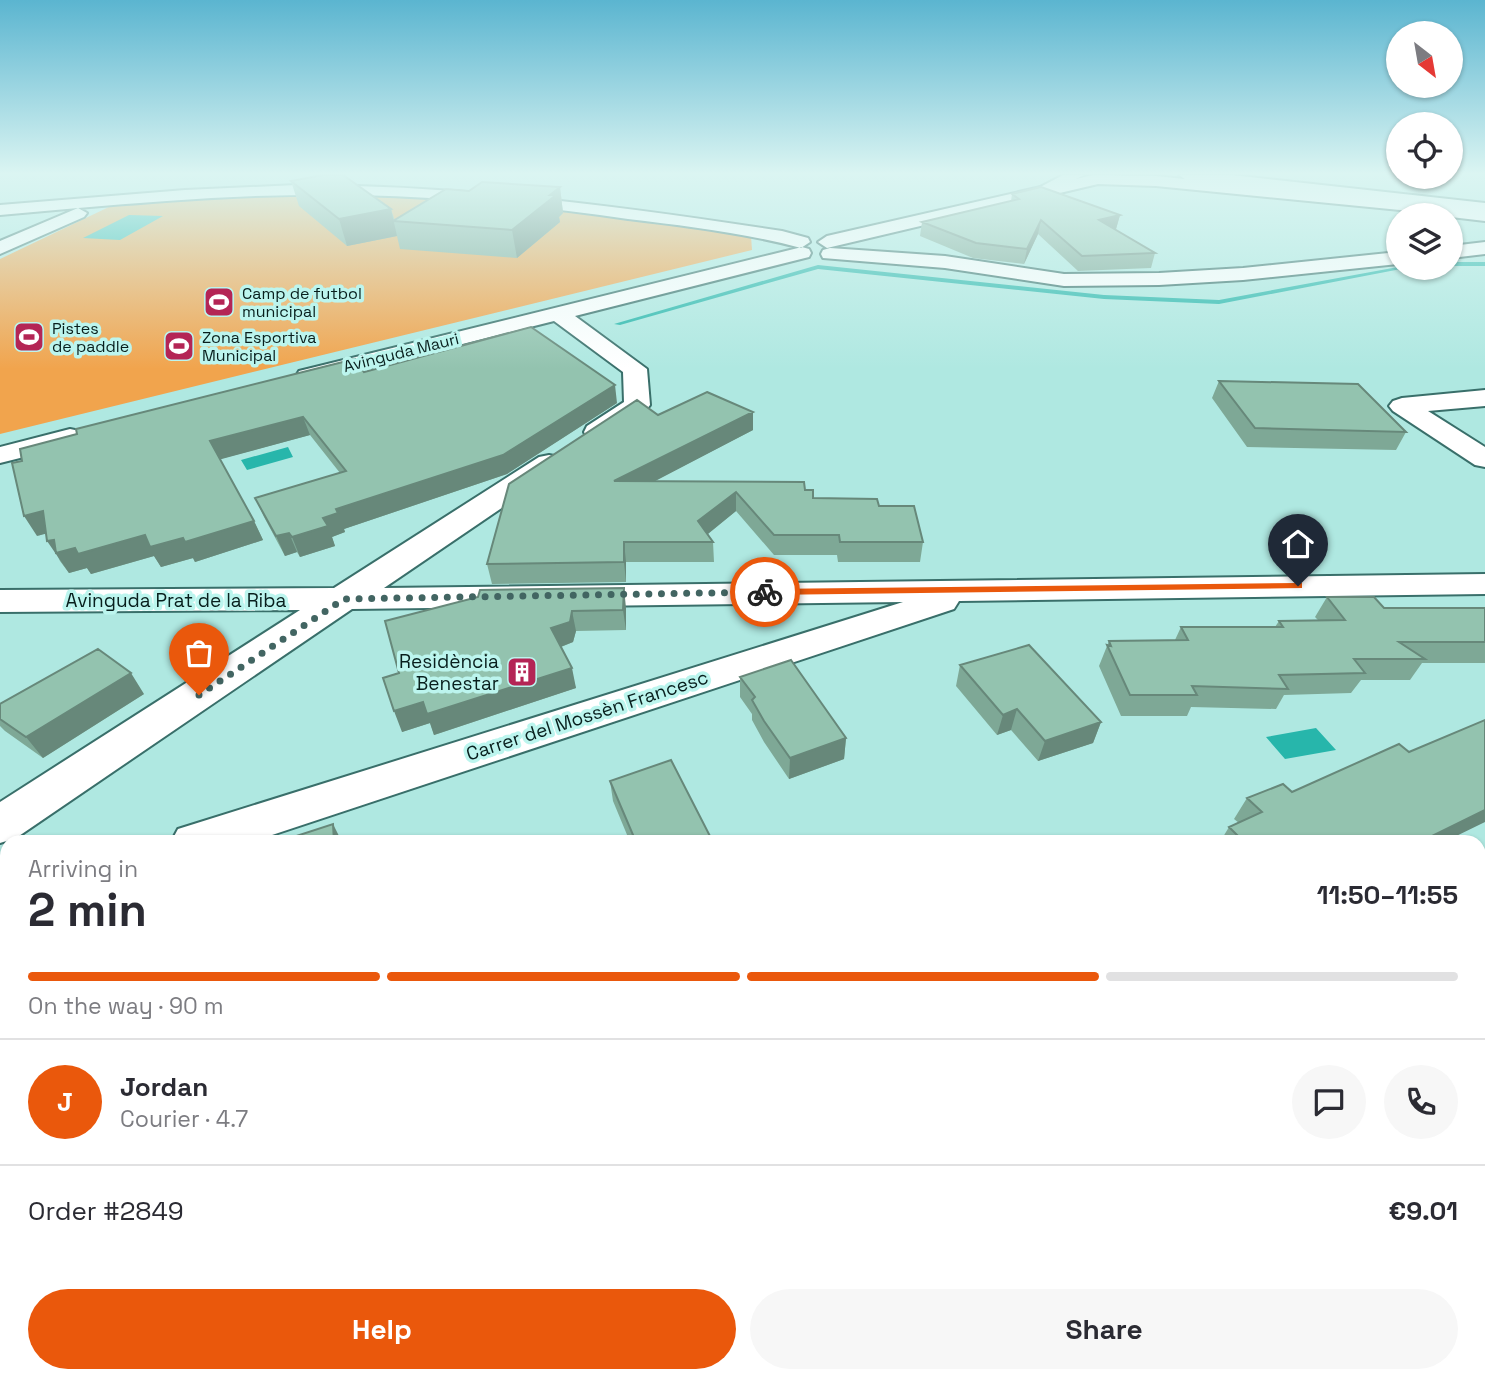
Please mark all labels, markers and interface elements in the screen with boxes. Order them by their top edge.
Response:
north arrow [1386,21,1463,98]
map controls [1386,21,1463,280]
button: locate [1386,112,1463,189]
button: layers [1386,203,1463,280]
place label: Camp de futbol municipal [242,283,362,322]
sports icon: Camp de futbol municipal [202,285,236,319]
place label: Pistes de paddle [52,318,129,357]
sports icon: Pistes de paddle [12,320,46,354]
place label: Zona Esportiva Municipal [202,327,317,366]
street label: Avinguda Mauri [341,328,461,377]
sports icon: Zona Esportiva Municipal [162,329,196,363]
pin [1268,514,1328,586]
icon: home [1279,525,1317,563]
courier [730,557,800,627]
icon: bike [746,573,784,611]
street label: Avinguda Prat de la Riba [66,588,287,613]
pin [169,623,229,695]
icon: bag [180,634,218,672]
place label: Residència Benestar [399,649,499,696]
building icon: Residència Benestar [505,655,539,689]
street label: Carrer del Mossèn Francesc [463,664,711,766]
text: Arriving in [28,854,138,884]
text: 11:50–11:55 [1317,878,1458,912]
text: 2 min [28,881,147,939]
text: On the way · 90 m [28,991,223,1021]
button: chat [1292,1065,1366,1139]
button: phone [1384,1065,1458,1139]
text: Jordan [120,1070,208,1104]
text: J [57,1085,73,1119]
text: Courier · 4.7 [120,1104,248,1134]
text: Order #2849 [28,1194,184,1228]
text: €9.01 [1389,1194,1458,1228]
button: Help [28,1289,736,1369]
button: Share [750,1289,1458,1369]

